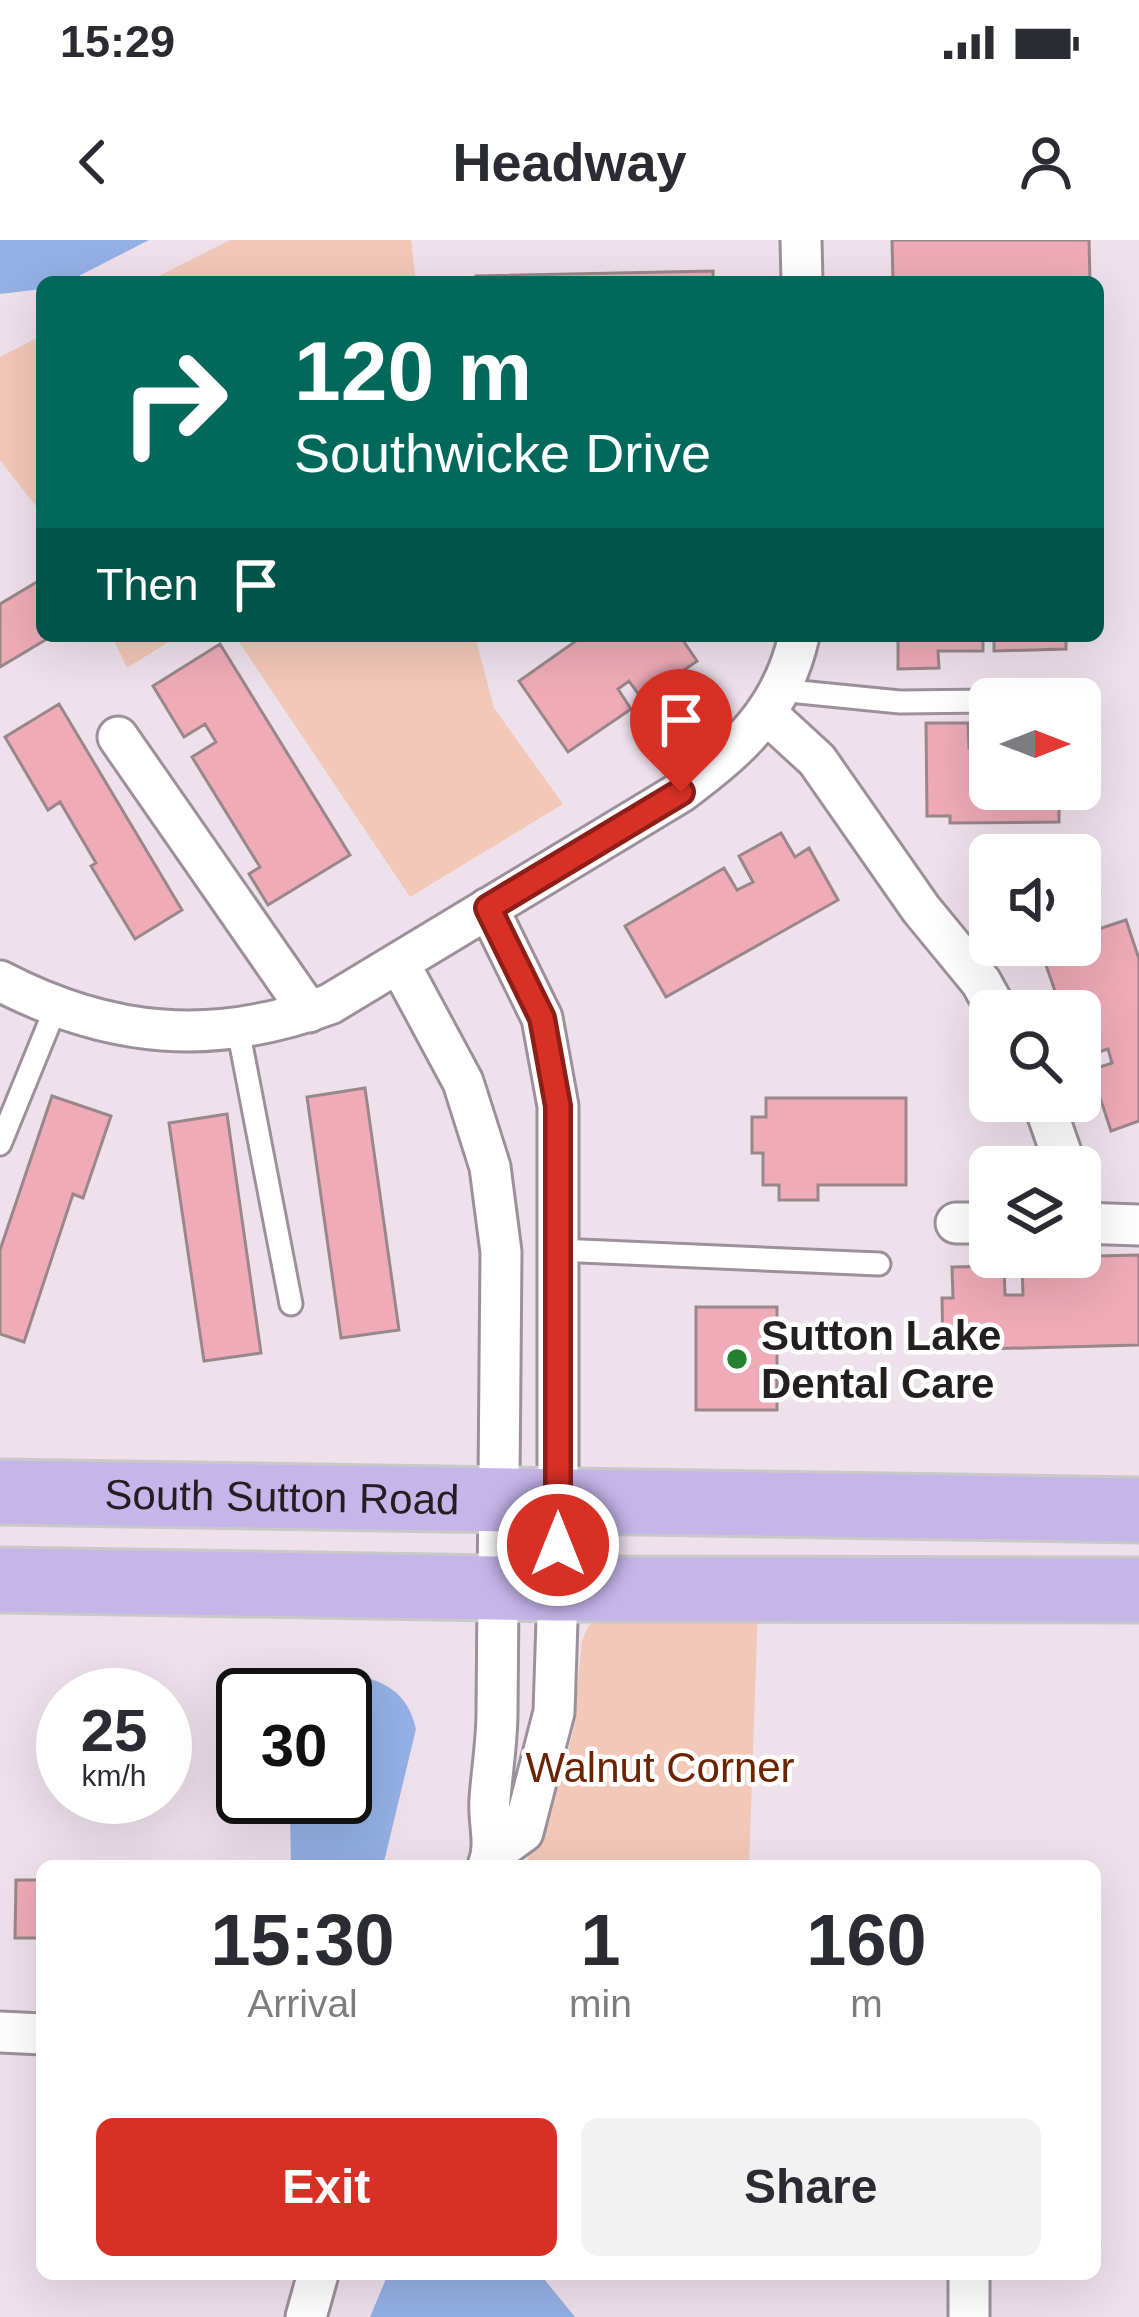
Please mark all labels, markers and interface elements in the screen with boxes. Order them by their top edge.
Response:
text: 15:29 [60,16,175,67]
icon: back [60,129,126,195]
icon: person [1013,129,1079,195]
text: Headway [452,132,687,192]
icon: right [96,324,252,480]
text: 120 m [294,324,532,418]
text: Southwicke Drive [294,423,711,483]
icon: arrive [223,552,289,618]
text: Then [96,559,199,610]
pin [630,669,732,792]
north arrow [969,678,1101,810]
map controls [969,678,1101,1278]
icon: arrive [648,687,714,753]
button: sound [969,834,1101,966]
button: search [969,990,1101,1122]
button: layers [969,1146,1101,1278]
place label: Sutton Lake Dental Care [761,1312,1001,1407]
marker: Sutton Lake Dental Care [724,1346,750,1372]
street label: South Sutton Road [104,1471,460,1523]
position arrow [495,1482,621,1608]
speed limit sign: 30 [216,1668,372,1824]
text: 25 [81,1697,147,1764]
park label: Walnut Corner [525,1744,795,1791]
text: km/h [81,1759,147,1792]
text: 15:30 [210,1900,395,1980]
text: 1 [580,1900,621,1980]
text: 160 [806,1900,927,1980]
text: Arrival [247,1982,358,2025]
text: min [569,1982,632,2025]
text: m [850,1982,883,2025]
button: Exit [96,2118,557,2256]
button: Share [581,2118,1041,2256]

